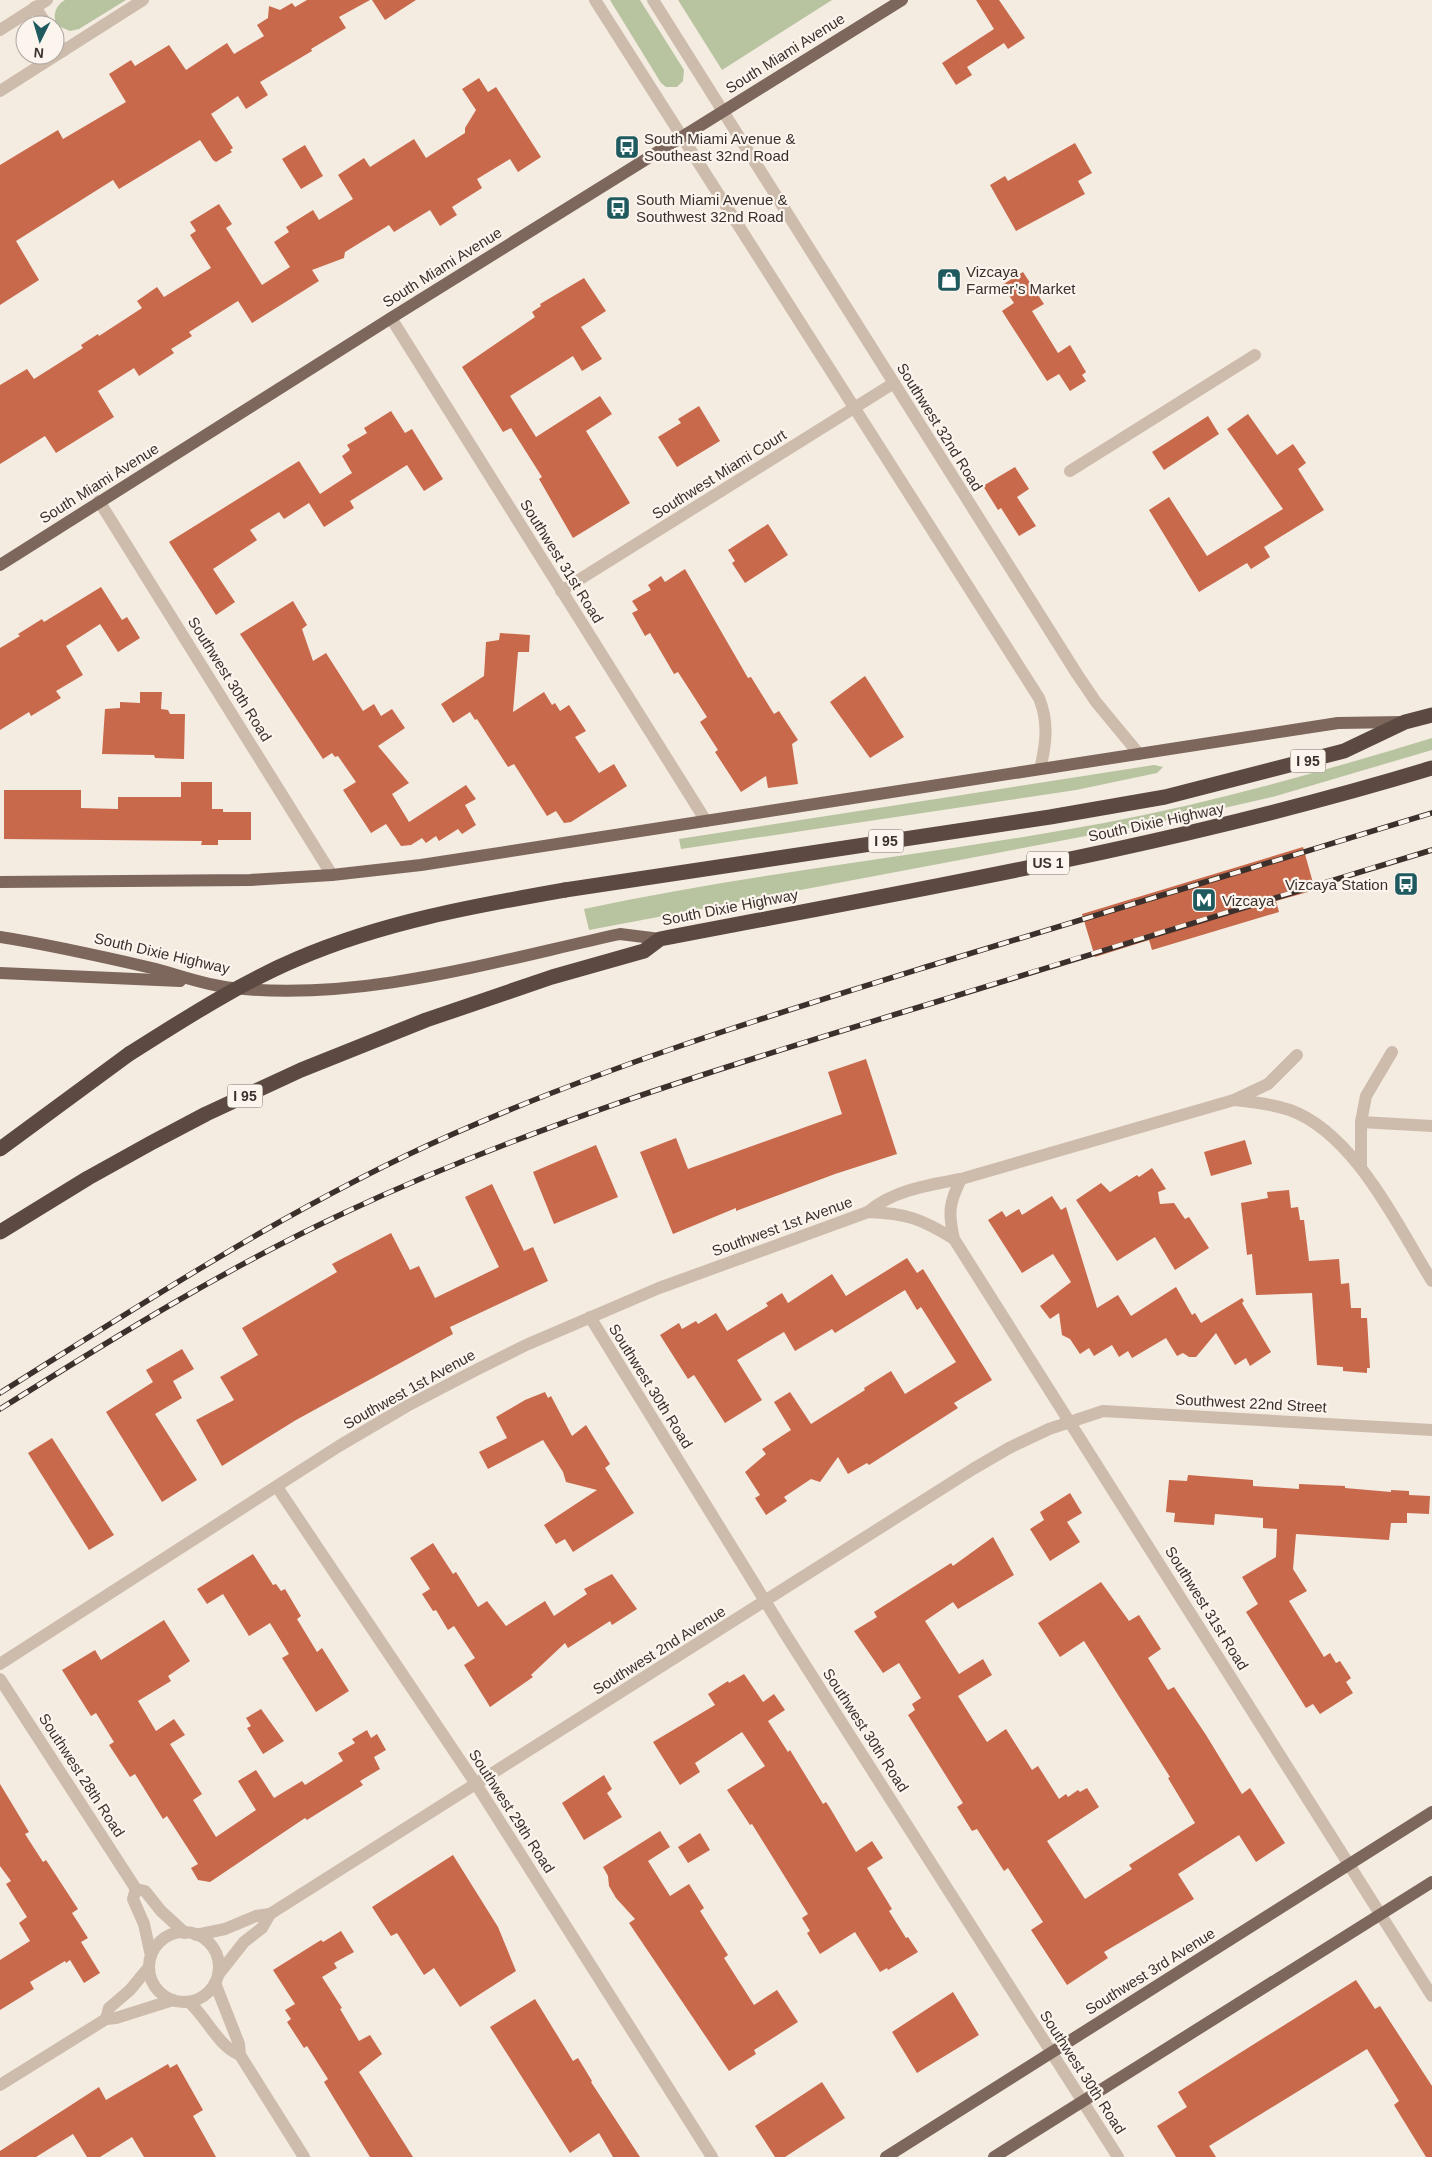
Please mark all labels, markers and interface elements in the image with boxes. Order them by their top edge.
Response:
street label: South Miami Avenue [722,9,848,97]
north arrow [15,15,65,65]
text: N [33,45,45,61]
place label: South Miami Avenue & Southeast 32nd Road [644,130,795,164]
bus stop icon: South Miami Avenue & Southeast 32nd Road [614,134,640,160]
place label: South Miami Avenue & Southwest 32nd Road [636,191,787,225]
bus stop icon: South Miami Avenue & Southwest 32nd Road [605,195,631,221]
street label: South Miami Avenue [379,223,505,311]
place label: Vizcaya Farmer’s Market [966,263,1076,297]
shop icon: Vizcaya Farmer’s Market [936,267,962,293]
street label: Southwest 32nd Road [894,360,986,494]
street label: Southwest Miami Court [649,425,790,522]
street label: South Miami Avenue [36,439,162,527]
street label: Southwest 31st Road [517,496,607,626]
street label: Southwest 30th Road [185,614,275,744]
road number: I 95 [1290,749,1326,772]
street label: South Dixie Highway [1087,799,1226,845]
road number: I 95 [868,829,904,852]
road number: US 1 [1027,851,1069,874]
bus stop icon: Vizcaya Station [1393,871,1419,897]
place label: Vizcaya Station [1285,876,1388,893]
street label: South Dixie Highway [660,885,800,929]
metro station icon: Vizcaya [1191,887,1217,913]
place label: Vizcaya [1222,892,1275,909]
street label: South Dixie Highway [93,929,232,977]
road number: I 95 [228,1084,262,1108]
street label: Southwest 1st Avenue [709,1193,855,1259]
street label: Southwest 30th Road [606,1321,696,1451]
street label: Southwest 1st Avenue [340,1346,478,1432]
street label: Southwest 22nd Street [1175,1391,1328,1416]
street label: Southwest 31st Road [1162,1543,1252,1673]
street label: Southwest 2nd Avenue [590,1602,728,1698]
street label: Southwest 30th Road [820,1665,912,1795]
street label: Southwest 28th Road [36,1710,128,1840]
street label: Southwest 29th Road [466,1746,558,1876]
street label: Southwest 3rd Avenue [1082,1924,1218,2018]
street label: Southwest 30th Road [1037,2007,1129,2137]

